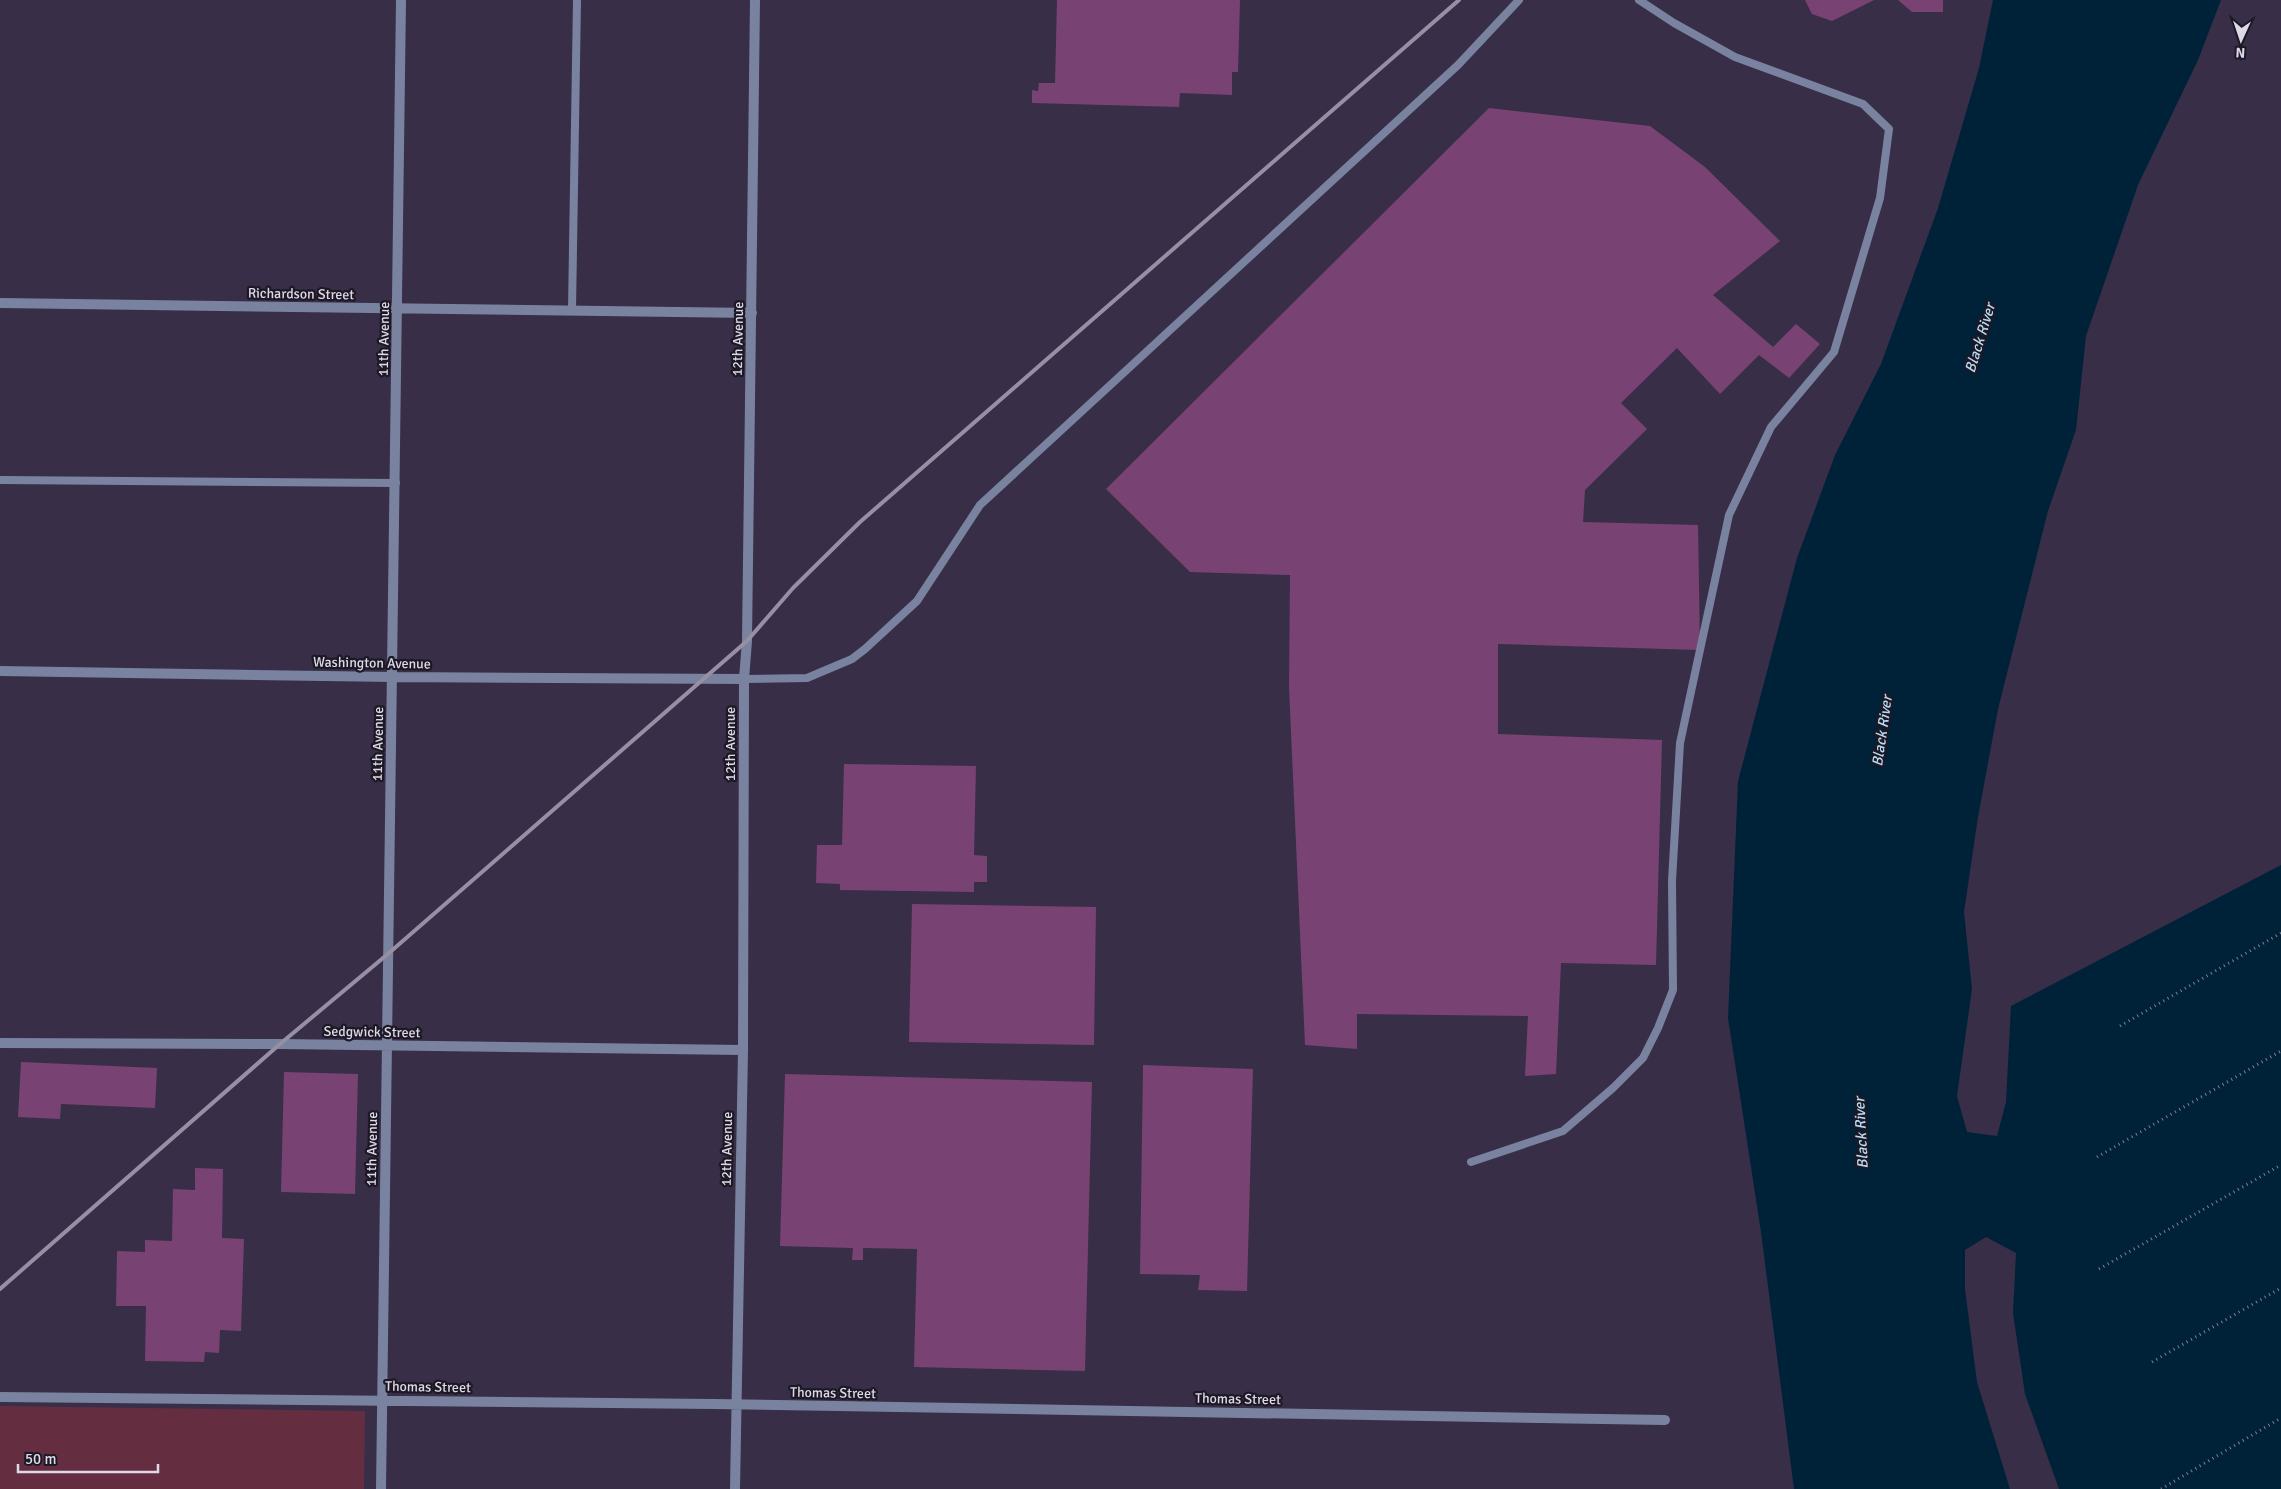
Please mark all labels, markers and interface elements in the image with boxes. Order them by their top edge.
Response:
north arrow [2216,15,2266,65]
text: N [2235,44,2246,61]
street label: Richardson Street [248,285,355,303]
water label: Black River [1961,299,2000,375]
street label: 11th Avenue [375,302,393,376]
street label: 12th Avenue [729,302,747,376]
street label: Washington Avenue [313,653,431,673]
water label: Black River [1868,692,1896,768]
street label: 11th Avenue [369,707,387,781]
street label: 12th Avenue [722,707,739,781]
street label: Sedgwick Street [323,1023,421,1041]
water label: Black River [1850,1094,1872,1169]
street label: 11th Avenue [363,1112,381,1186]
street label: 12th Avenue [718,1112,736,1186]
street label: Thomas Street [385,1378,471,1396]
street label: Thomas Street [790,1384,876,1402]
street label: Thomas Street [1195,1390,1281,1408]
scale bar [18,1442,158,1474]
text: 50 m [25,1450,56,1468]

